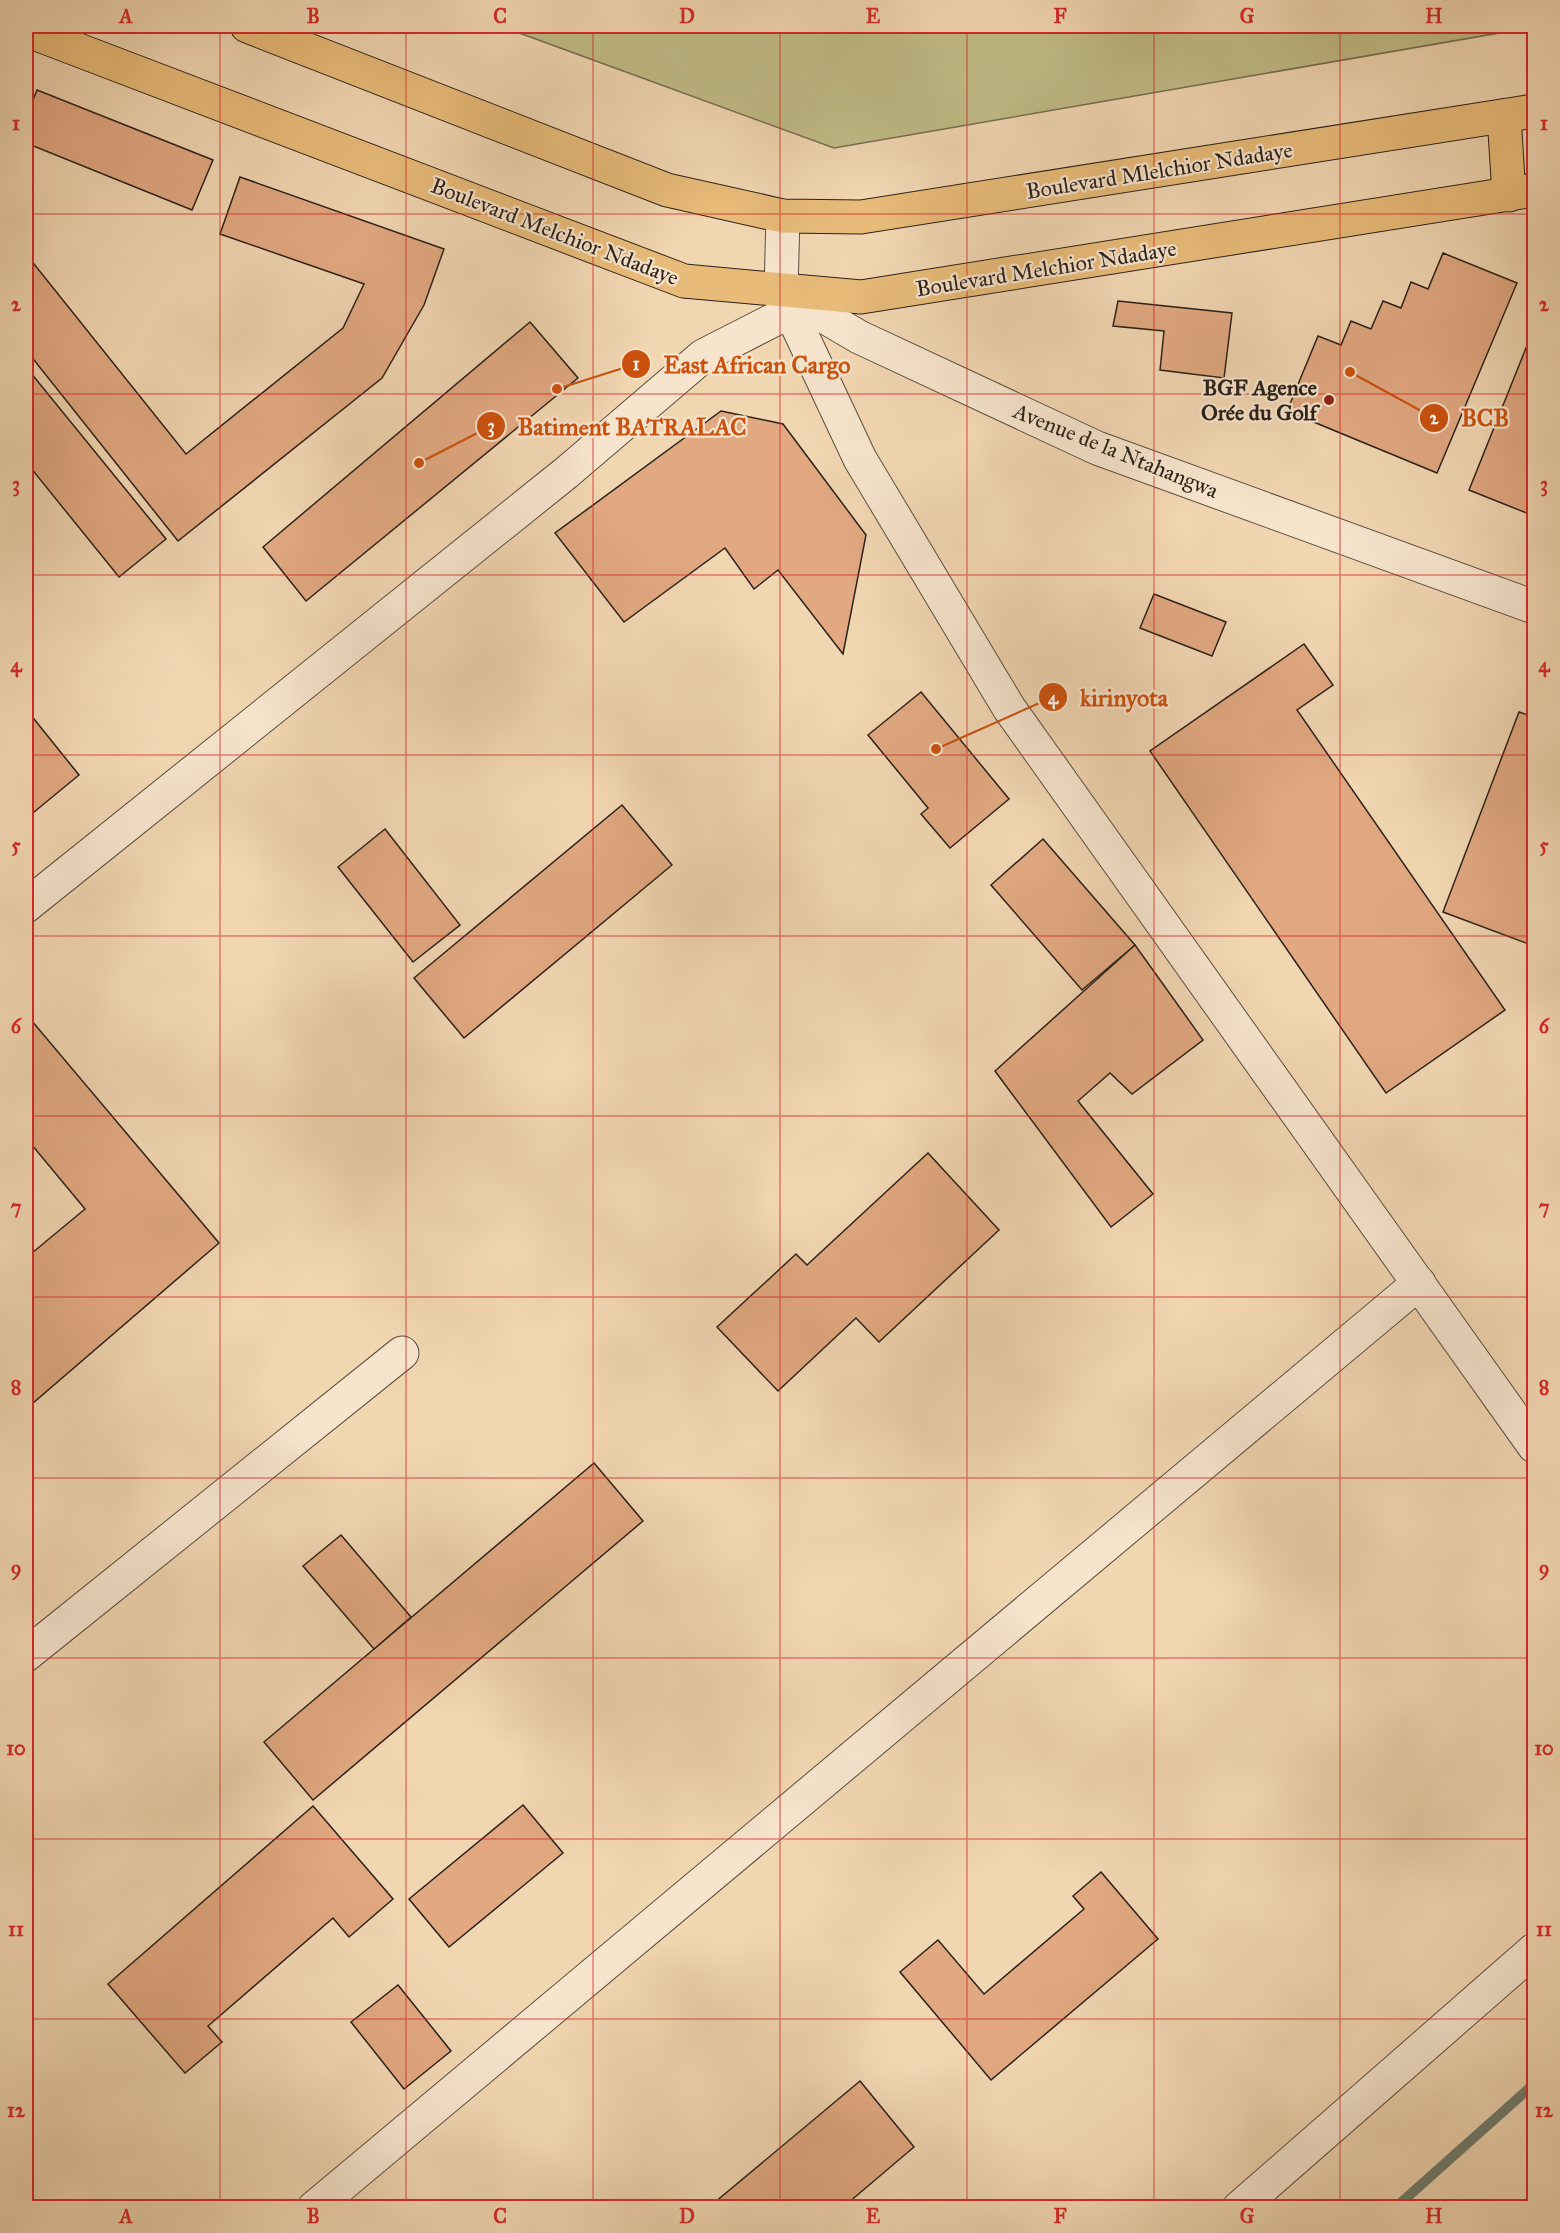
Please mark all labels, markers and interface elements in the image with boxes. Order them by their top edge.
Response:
text: A [117,4,133,28]
text: B [306,4,320,28]
text: C [493,4,507,28]
text: D [679,4,695,28]
text: E [866,4,881,28]
text: F [1053,4,1067,28]
text: G [1240,4,1255,28]
text: H [1425,4,1443,28]
text: 1 [12,111,20,135]
text: 1 [1540,111,1548,135]
street label: Boulevard Mlelchior Ndadaye [1024,136,1294,205]
street label: Boulevard Melchior Ndadaye [427,172,683,291]
street label: Boulevard Melchior Ndadaye [914,235,1178,302]
text: 2 [11,292,22,316]
text: 2 [1539,292,1550,316]
callout: East African Cargo [621,343,862,385]
text: East African Cargo [664,350,850,380]
text: 1 [632,353,640,375]
place label: BGF Agence Orée du Golf [1201,374,1321,426]
marker: BGF Agence Orée du Golf [1322,393,1336,407]
street label: Avenue de la Ntahangwa [1008,397,1223,504]
callout: BCB [1419,397,1521,439]
text: BCB [1461,403,1509,433]
callout: Batiment BATRALAC [476,405,759,447]
text: 2 [1430,407,1440,429]
text: Batiment BATRALAC [517,412,747,442]
text: 3 [487,415,495,438]
text: 3 [12,472,20,497]
text: 3 [1540,472,1548,497]
text: 4 [10,653,22,678]
text: 4 [1538,653,1550,678]
callout: kirinyota [1038,676,1180,718]
text: kirinyota [1080,683,1169,713]
text: 4 [1048,687,1059,710]
text: 5 [11,833,21,857]
text: 5 [1539,833,1549,857]
text: 6 [11,1014,23,1038]
text: 6 [1539,1014,1551,1038]
text: 7 [11,1195,22,1219]
text: 7 [1539,1195,1550,1219]
text: 8 [11,1375,21,1399]
text: 8 [1539,1375,1549,1399]
text: 9 [11,1556,21,1581]
text: 9 [1539,1556,1549,1581]
text: 10 [6,1736,26,1760]
text: 10 [1534,1736,1554,1760]
text: 11 [8,1917,24,1941]
text: 11 [1536,1917,1552,1941]
text: 12 [7,2098,26,2122]
text: 12 [1535,2098,1554,2122]
text: A [117,2204,133,2228]
text: B [306,2204,320,2228]
text: C [493,2204,507,2228]
text: D [679,2204,695,2228]
text: E [866,2204,881,2228]
text: F [1053,2204,1067,2228]
text: G [1240,2204,1255,2228]
text: H [1425,2204,1443,2228]

